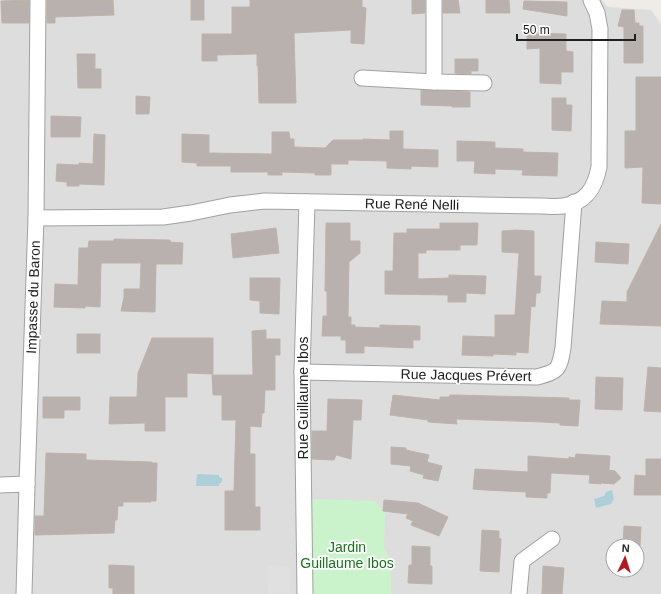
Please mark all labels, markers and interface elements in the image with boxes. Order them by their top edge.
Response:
scale bar [517,16,635,42]
text: 50 m [523,23,550,37]
street label: Rue René Nelli [365,195,459,213]
street label: Impasse du Baron [23,240,43,354]
street label: Rue Guillaume Ibos [295,337,311,459]
street label: Rue Jacques Prévert [401,366,532,384]
north arrow [605,538,645,578]
park label: Jardin Guillaume Ibos [300,539,394,571]
text: N [621,542,630,554]

